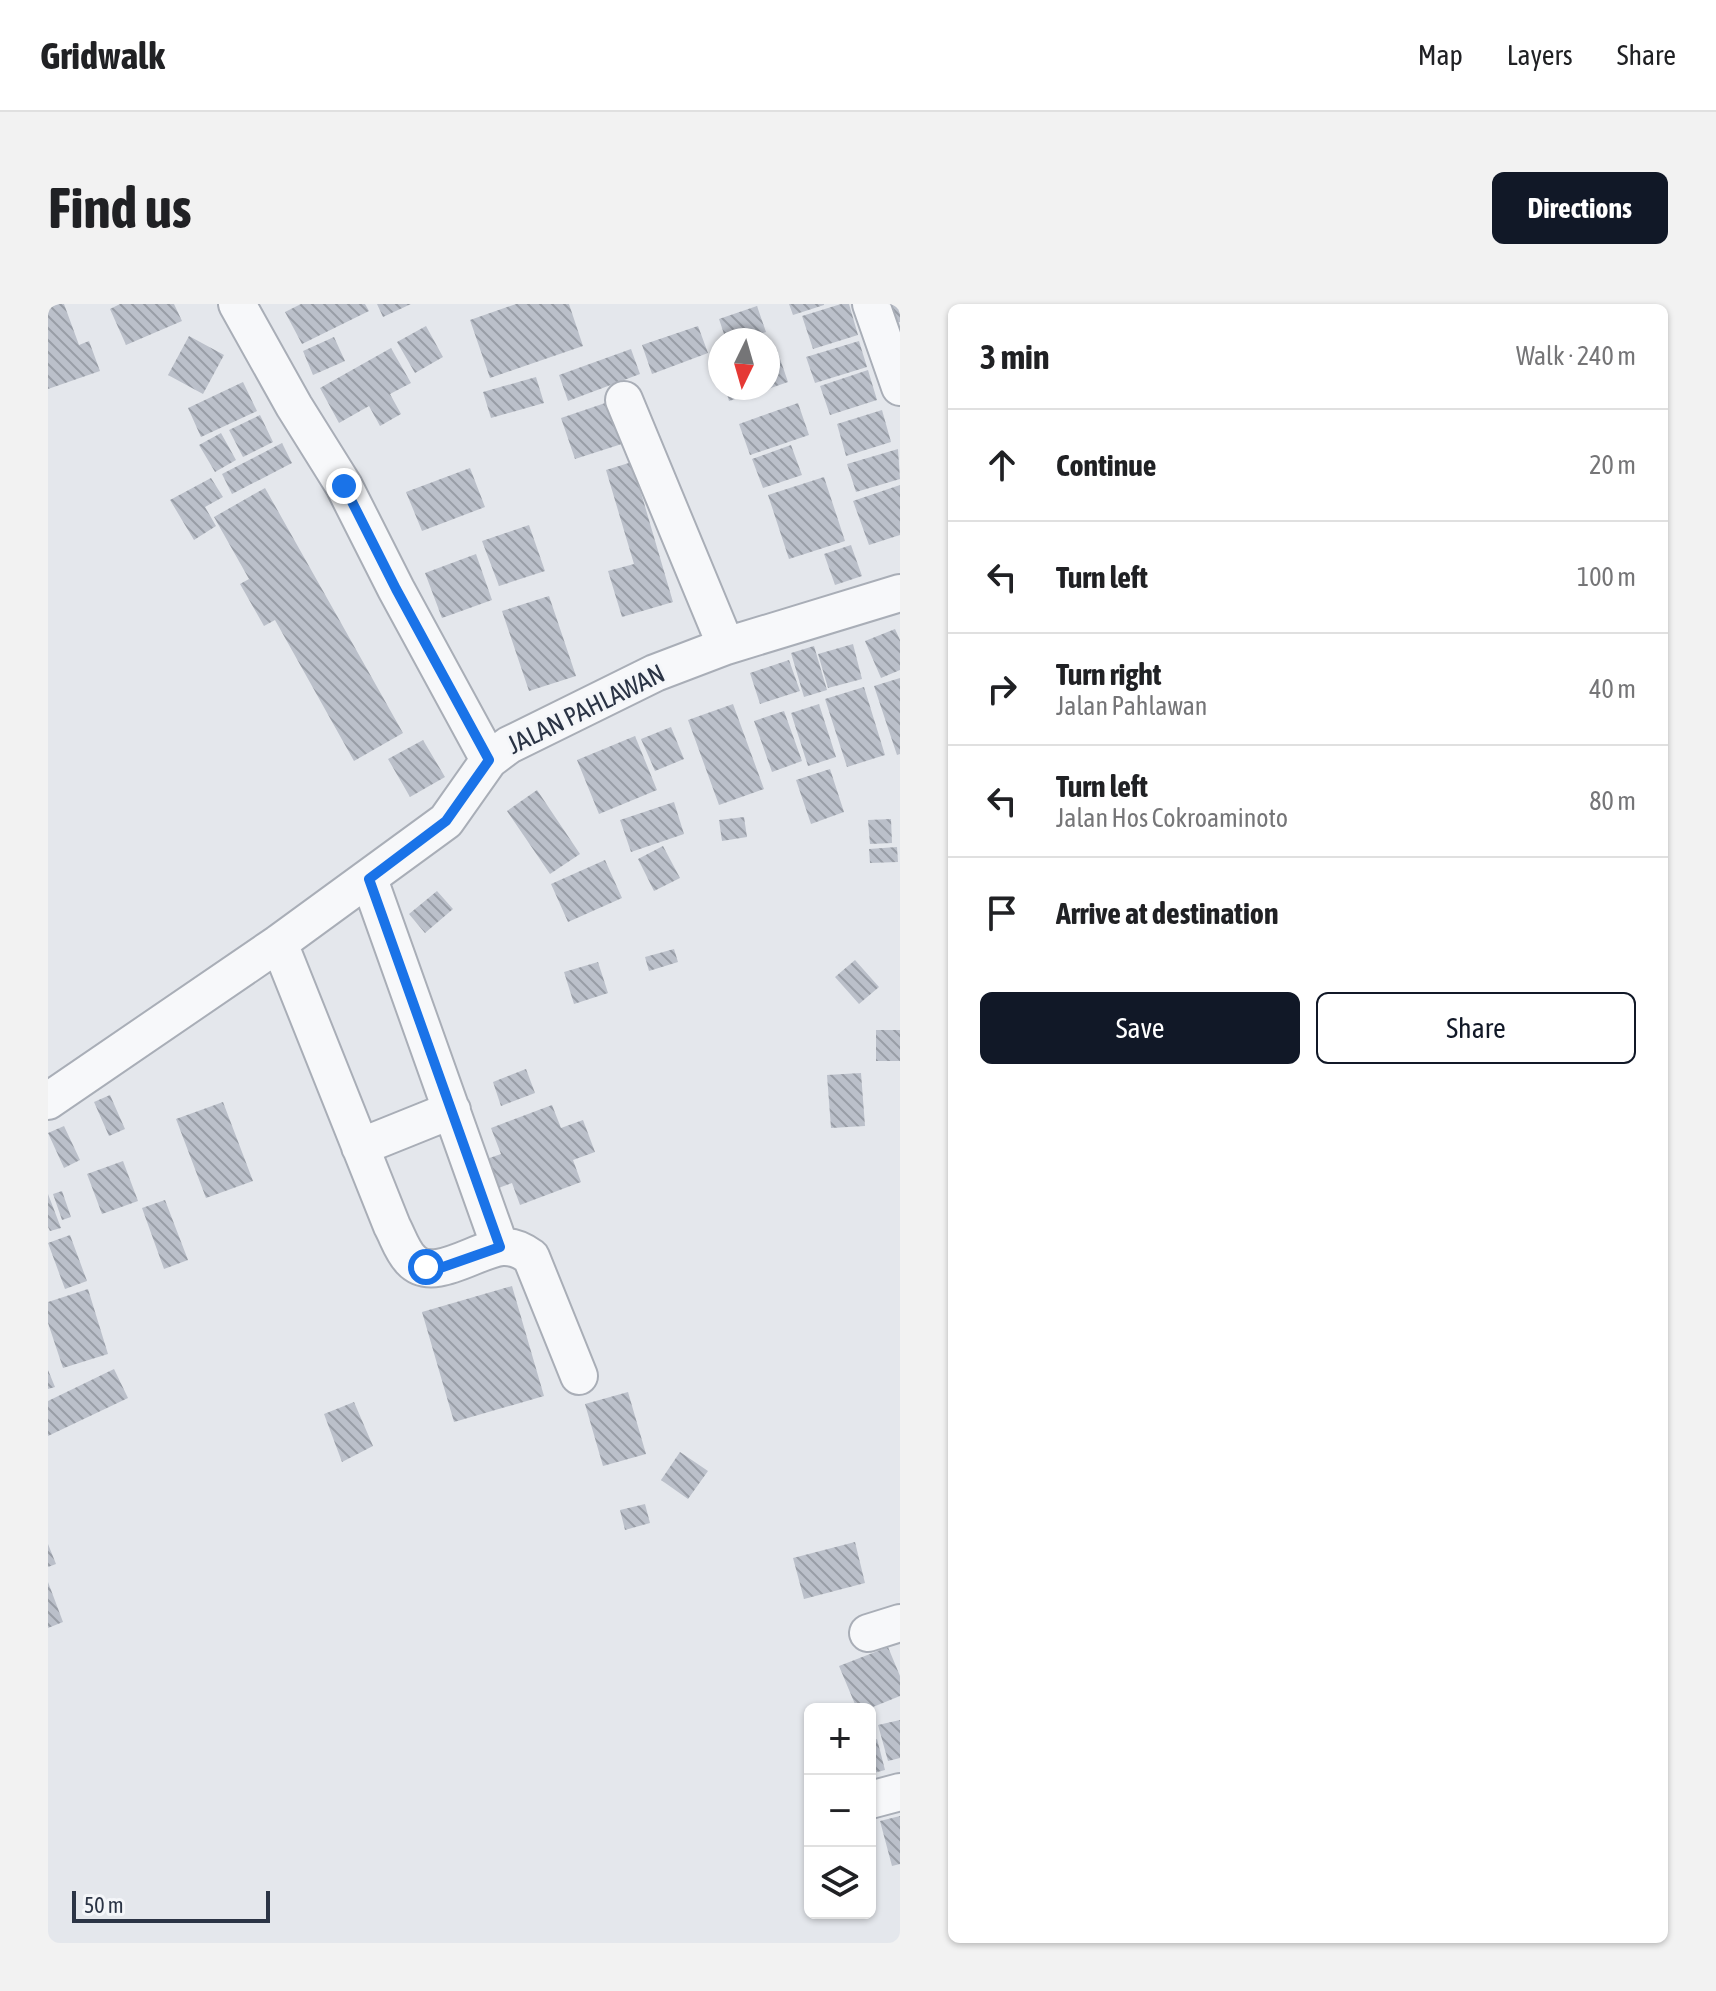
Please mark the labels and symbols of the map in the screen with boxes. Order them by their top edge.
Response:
north arrow [708,328,780,400]
route end [326,468,362,504]
street label: JALAN PAHLAWAN [503,658,669,760]
route start [408,1249,444,1285]
scale bar [72,1887,270,1923]

